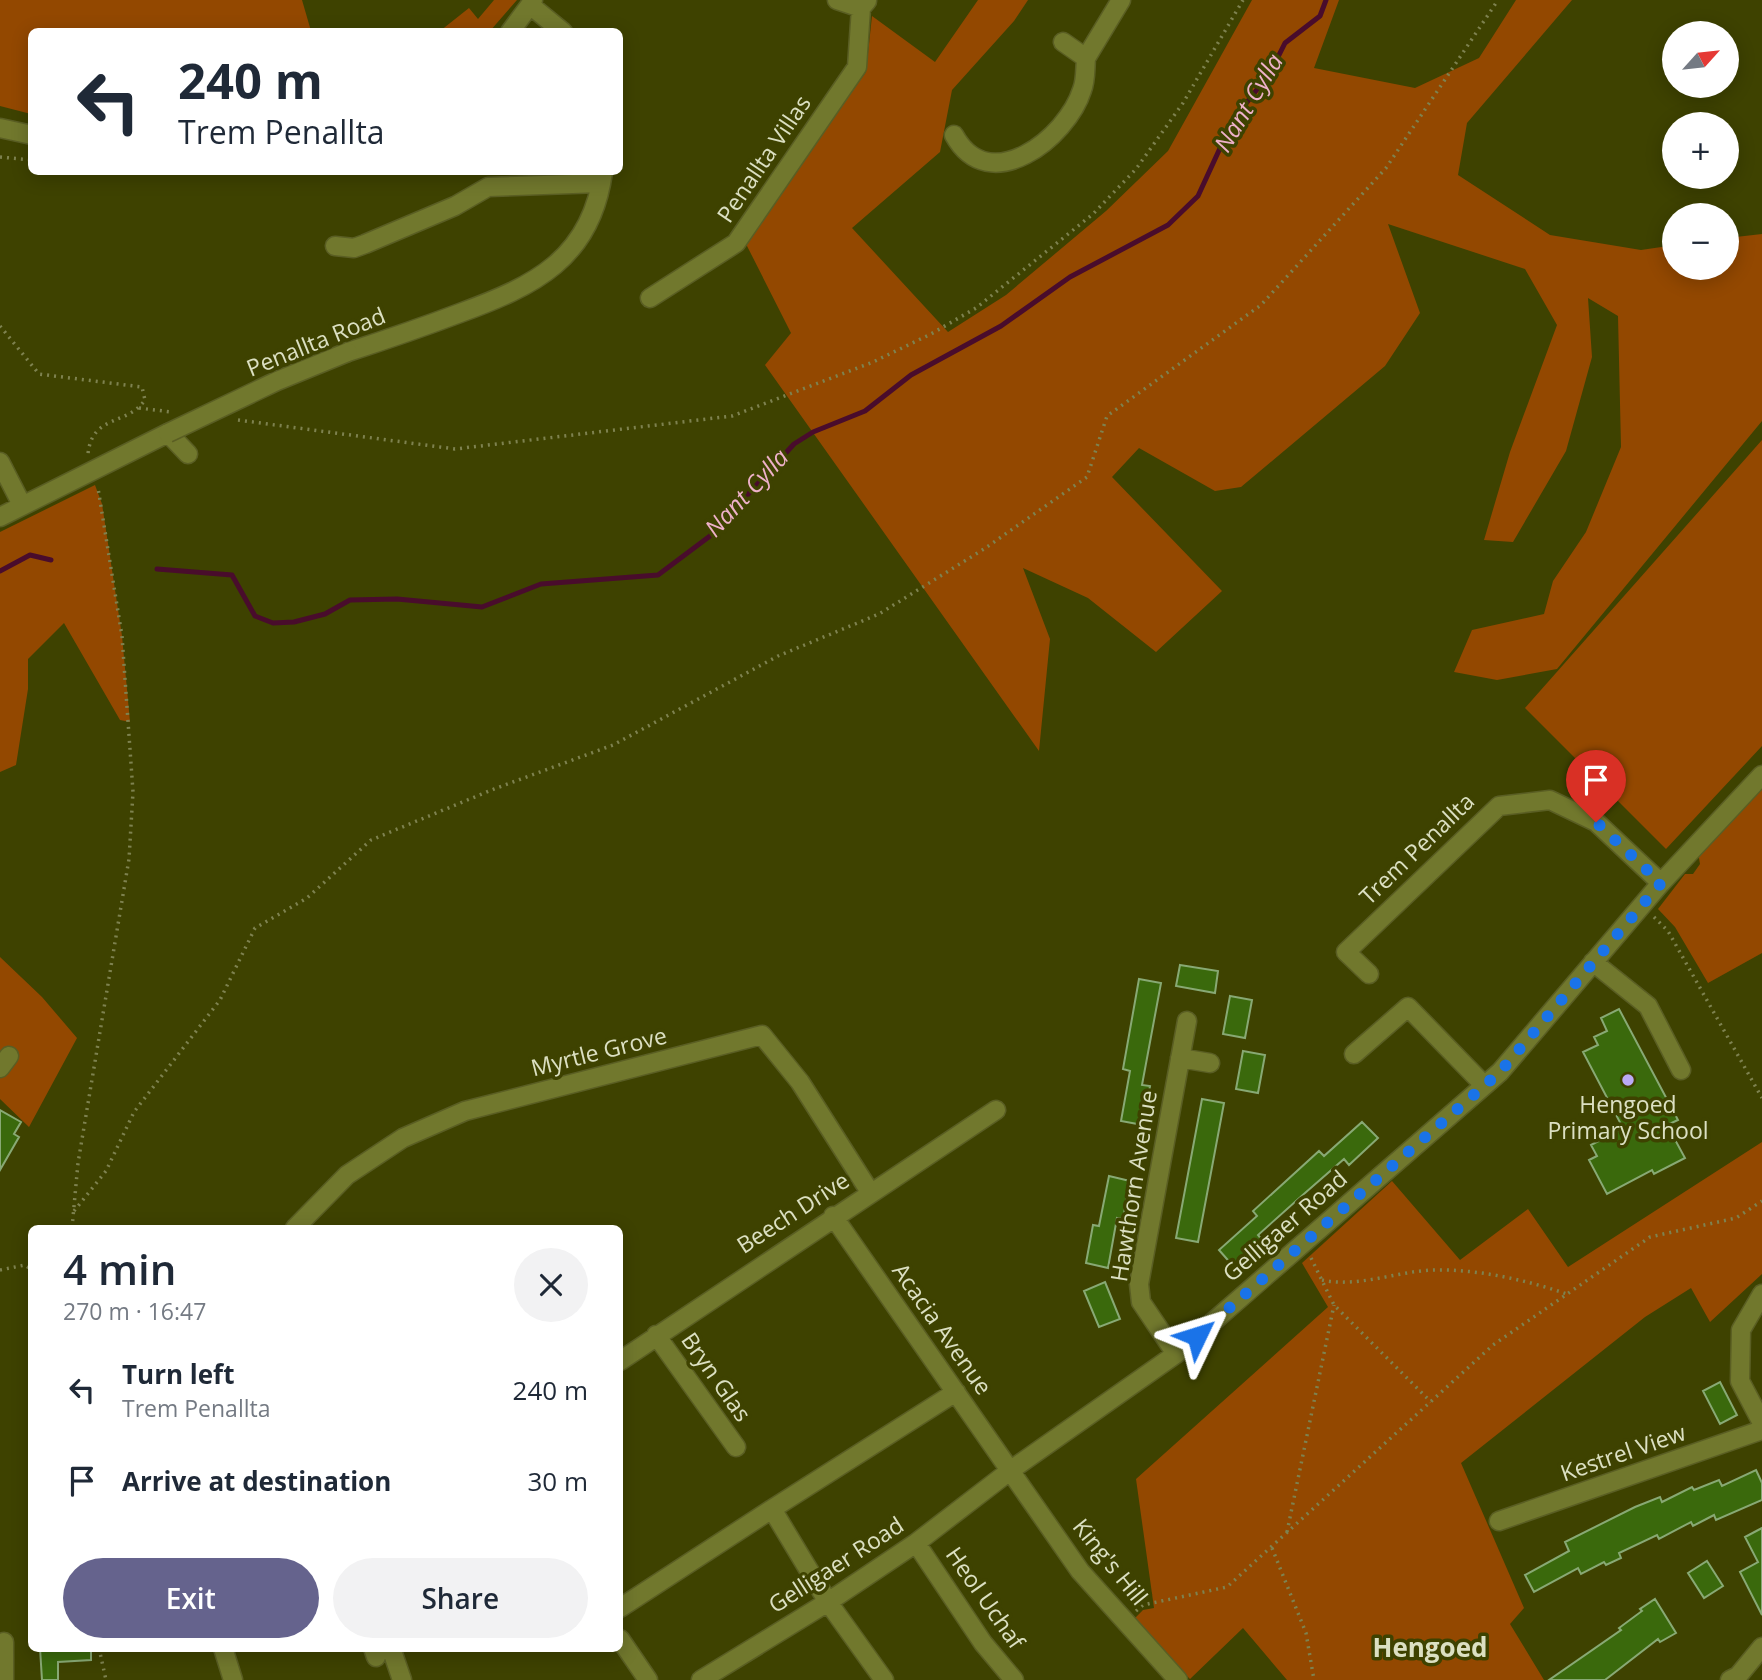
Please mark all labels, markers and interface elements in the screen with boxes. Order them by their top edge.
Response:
north arrow [1662,21,1740,98]
map controls [1662,21,1739,280]
text: 240 m [178,47,323,113]
water label: Nant Cylla [1205,47,1290,158]
icon: left [63,56,154,147]
street label: Penallta Villas [709,89,818,228]
text: Trem Penallta [178,110,385,153]
button: + [1662,112,1739,189]
button: − [1662,203,1739,280]
street label: Penallta Road [241,299,390,383]
water label: Nant Cylla [697,440,796,543]
pin [1566,750,1626,822]
icon: arrive [1577,761,1615,799]
street label: Trem Penallta [1352,785,1481,911]
street label: Myrtle Grove [528,1019,670,1083]
marker: Hengoed Primary School [1620,1072,1636,1088]
street label: Hawthorn Avenue [1102,1088,1164,1284]
place label: Hengoed Primary School [1547,1088,1709,1146]
street label: Gelligaer Road [1215,1162,1354,1288]
street label: Beech Drive [730,1164,855,1260]
text: 4 min [63,1240,176,1297]
button: close [514,1248,588,1322]
street label: Acacia Avenue [886,1256,1000,1401]
text: 270 m · 16:47 [63,1295,206,1327]
position arrow [1160,1299,1234,1373]
street label: Bryn Glas [674,1325,759,1427]
text: Turn left [122,1356,234,1392]
icon: left [63,1371,101,1409]
text: 240 m [513,1372,588,1408]
text: Trem Penallta [122,1392,270,1424]
street label: Kestrel View [1556,1416,1690,1488]
icon: arrive [63,1462,101,1500]
text: Arrive at destination [122,1463,391,1499]
text: 30 m [527,1463,588,1499]
street label: Gelligaer Road [762,1508,909,1620]
street label: King's Hill [1066,1511,1156,1611]
street label: Heol Uchaf [939,1540,1033,1656]
button: Exit [63,1558,319,1638]
button: Share [333,1558,588,1638]
district label: Hengoed [1373,1629,1487,1665]

